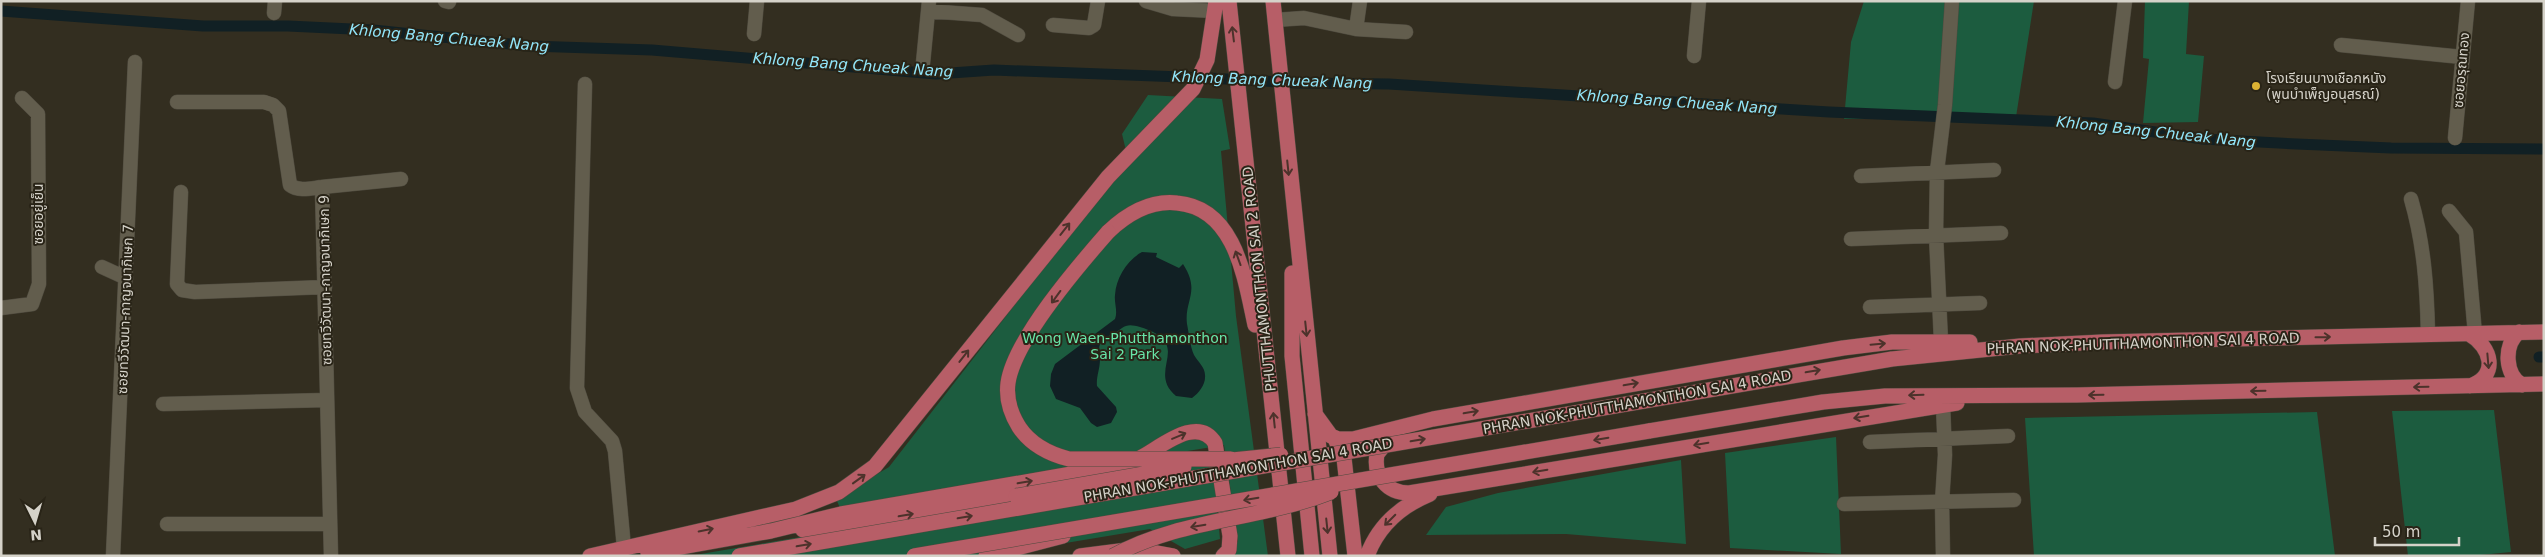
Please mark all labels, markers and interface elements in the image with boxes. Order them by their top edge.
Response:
water label: Khlong Bang Chueak Nang [348,20,550,56]
one-way arrow [1228,26,1238,42]
street label: ซอยอรุณทอง [2450,32,2473,109]
water label: Khlong Bang Chueak Nang [752,49,954,81]
water label: Khlong Bang Chueak Nang [1171,68,1373,92]
place label: โรงเรียนบางเชือกหนัง (พูนบำเพ็ญอนุสรณ์) [2266,70,2386,103]
marker: โรงเรียนบางเชือกหนัง (พูนบำเพ็ญอนุสรณ์) [2250,80,2262,92]
water label: Khlong Bang Chueak Nang [1576,86,1778,118]
water label: Khlong Bang Chueak Nang [2055,113,2257,151]
one-way arrow [1283,159,1293,175]
street label: PHUTTHAMONTHON SAI 2 ROAD [1239,166,1279,392]
street label: ซอยอยู่เย็น [30,183,47,245]
street label: ซอยทวีวัฒนา-กาญจนาภิเษก 9 [316,195,334,365]
one-way arrow [1060,223,1071,236]
street label: ซอยทวีวัฒนา-กาญจนาภิเษก 7 [114,224,136,394]
one-way arrow [1233,251,1242,266]
one-way arrow [1051,290,1061,304]
one-way arrow [1301,321,1311,337]
park label: Wong Waen-Phutthamonthon Sai 2 Park [1022,330,1228,362]
street label: PHRAN NOK-PHUTTHAMONTHON SAI 4 ROAD [1986,330,2300,356]
one-way arrow [2315,332,2331,341]
one-way arrow [1869,339,1885,349]
one-way arrow [959,350,970,363]
one-way arrow [2483,352,2492,368]
one-way arrow [1804,366,1820,376]
street label: PHRAN NOK-PHUTTHAMONTHON SAI 4 ROAD [1481,367,1793,437]
one-way arrow [1623,379,1639,389]
one-way arrow [2413,382,2430,392]
one-way arrow [2251,386,2267,396]
one-way arrow [1908,390,1924,400]
one-way arrow [2088,390,2104,399]
one-way arrow [1463,407,1479,417]
one-way arrow [1269,413,1279,429]
one-way arrow [1853,413,1869,423]
one-way arrow [1171,431,1186,441]
one-way arrow [1410,434,1426,444]
street label: PHRAN NOK-PHUTTHAMONTHON SAI 4 ROAD [1082,435,1394,505]
one-way arrow [1593,435,1609,445]
one-way arrow [1693,440,1709,450]
one-way arrow [1533,467,1549,477]
one-way arrow [852,474,865,485]
one-way arrow [1017,477,1033,487]
one-way arrow [1243,494,1259,504]
north arrow [10,497,60,547]
one-way arrow [898,509,914,519]
one-way arrow [956,512,972,522]
one-way arrow [1384,514,1397,526]
scale bar [2375,514,2459,546]
one-way arrow [1322,517,1332,533]
one-way arrow [1191,521,1207,531]
text: 50 m [2382,523,2420,541]
one-way arrow [697,525,713,534]
text: N [30,526,43,543]
one-way arrow [796,539,812,549]

